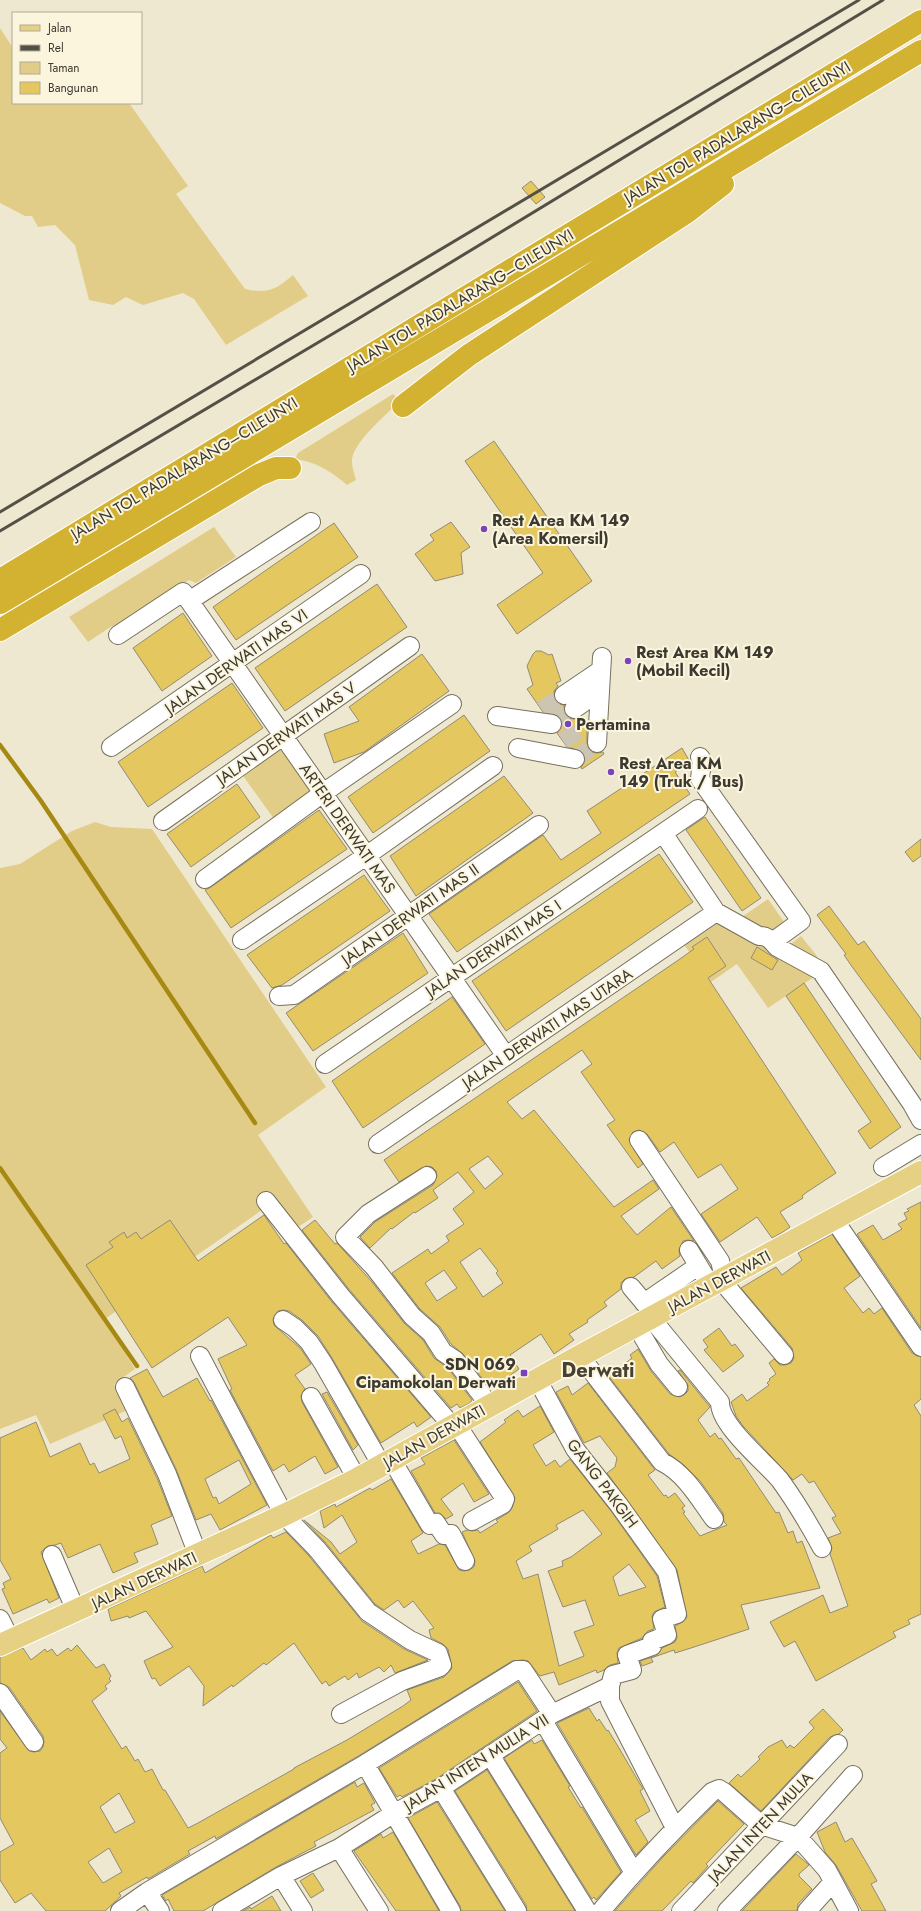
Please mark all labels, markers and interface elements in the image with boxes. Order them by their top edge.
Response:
legend [12,12,142,104]
text: Jalan [46,19,71,37]
text: Rel [48,39,64,57]
street label: JALAN TOL PADALARANG–CILEUNYI [618,55,855,211]
text: Taman [48,59,80,77]
text: Bangunan [48,79,98,97]
street label: JALAN TOL PADALARANG–CILEUNYI [341,223,578,379]
street label: JALAN TOL PADALARANG–CILEUNYI [65,391,302,547]
place label: Rest Area KM 149 (Area Komersil) [492,509,630,550]
marker: Rest Area KM 149 (Area Komersil) [479,524,489,534]
street label: JALAN DERWATI MAS VI [158,603,312,721]
place label: Rest Area KM 149 (Mobil Kecil) [636,641,774,682]
marker: Rest Area KM 149 (Mobil Kecil) [623,656,633,666]
street label: JALAN DERWATI MAS V [210,676,361,792]
place label: Pertamina [576,713,650,736]
marker: Pertamina [563,719,573,729]
place label: Rest Area KM 149 (Truk / Bus) [619,752,744,793]
street label: ARTERI DERWATI MAS [294,759,401,898]
marker: Rest Area KM 149 (Truk / Bus) [606,767,616,777]
street label: JALAN DERWATI MAS II [335,858,484,972]
street label: JALAN DERWATI MAS I [419,894,566,1004]
street label: JALAN DERWATI MAS UTARA [456,962,638,1095]
street label: JALAN DERWATI [662,1245,775,1319]
place label: SDN 069 Cipamokolan Derwati [356,1353,516,1394]
district label: Derwati [562,1356,634,1385]
marker: SDN 069 Cipamokolan Derwati [519,1368,529,1378]
street label: JALAN DERWATI [377,1399,489,1475]
street label: GANG PAKGIH [561,1434,644,1533]
street label: JALAN DERWATI [86,1546,201,1616]
street label: JALAN INTEN MULIA VII [397,1708,553,1818]
street label: JALAN INTEN MULIA [701,1766,818,1889]

